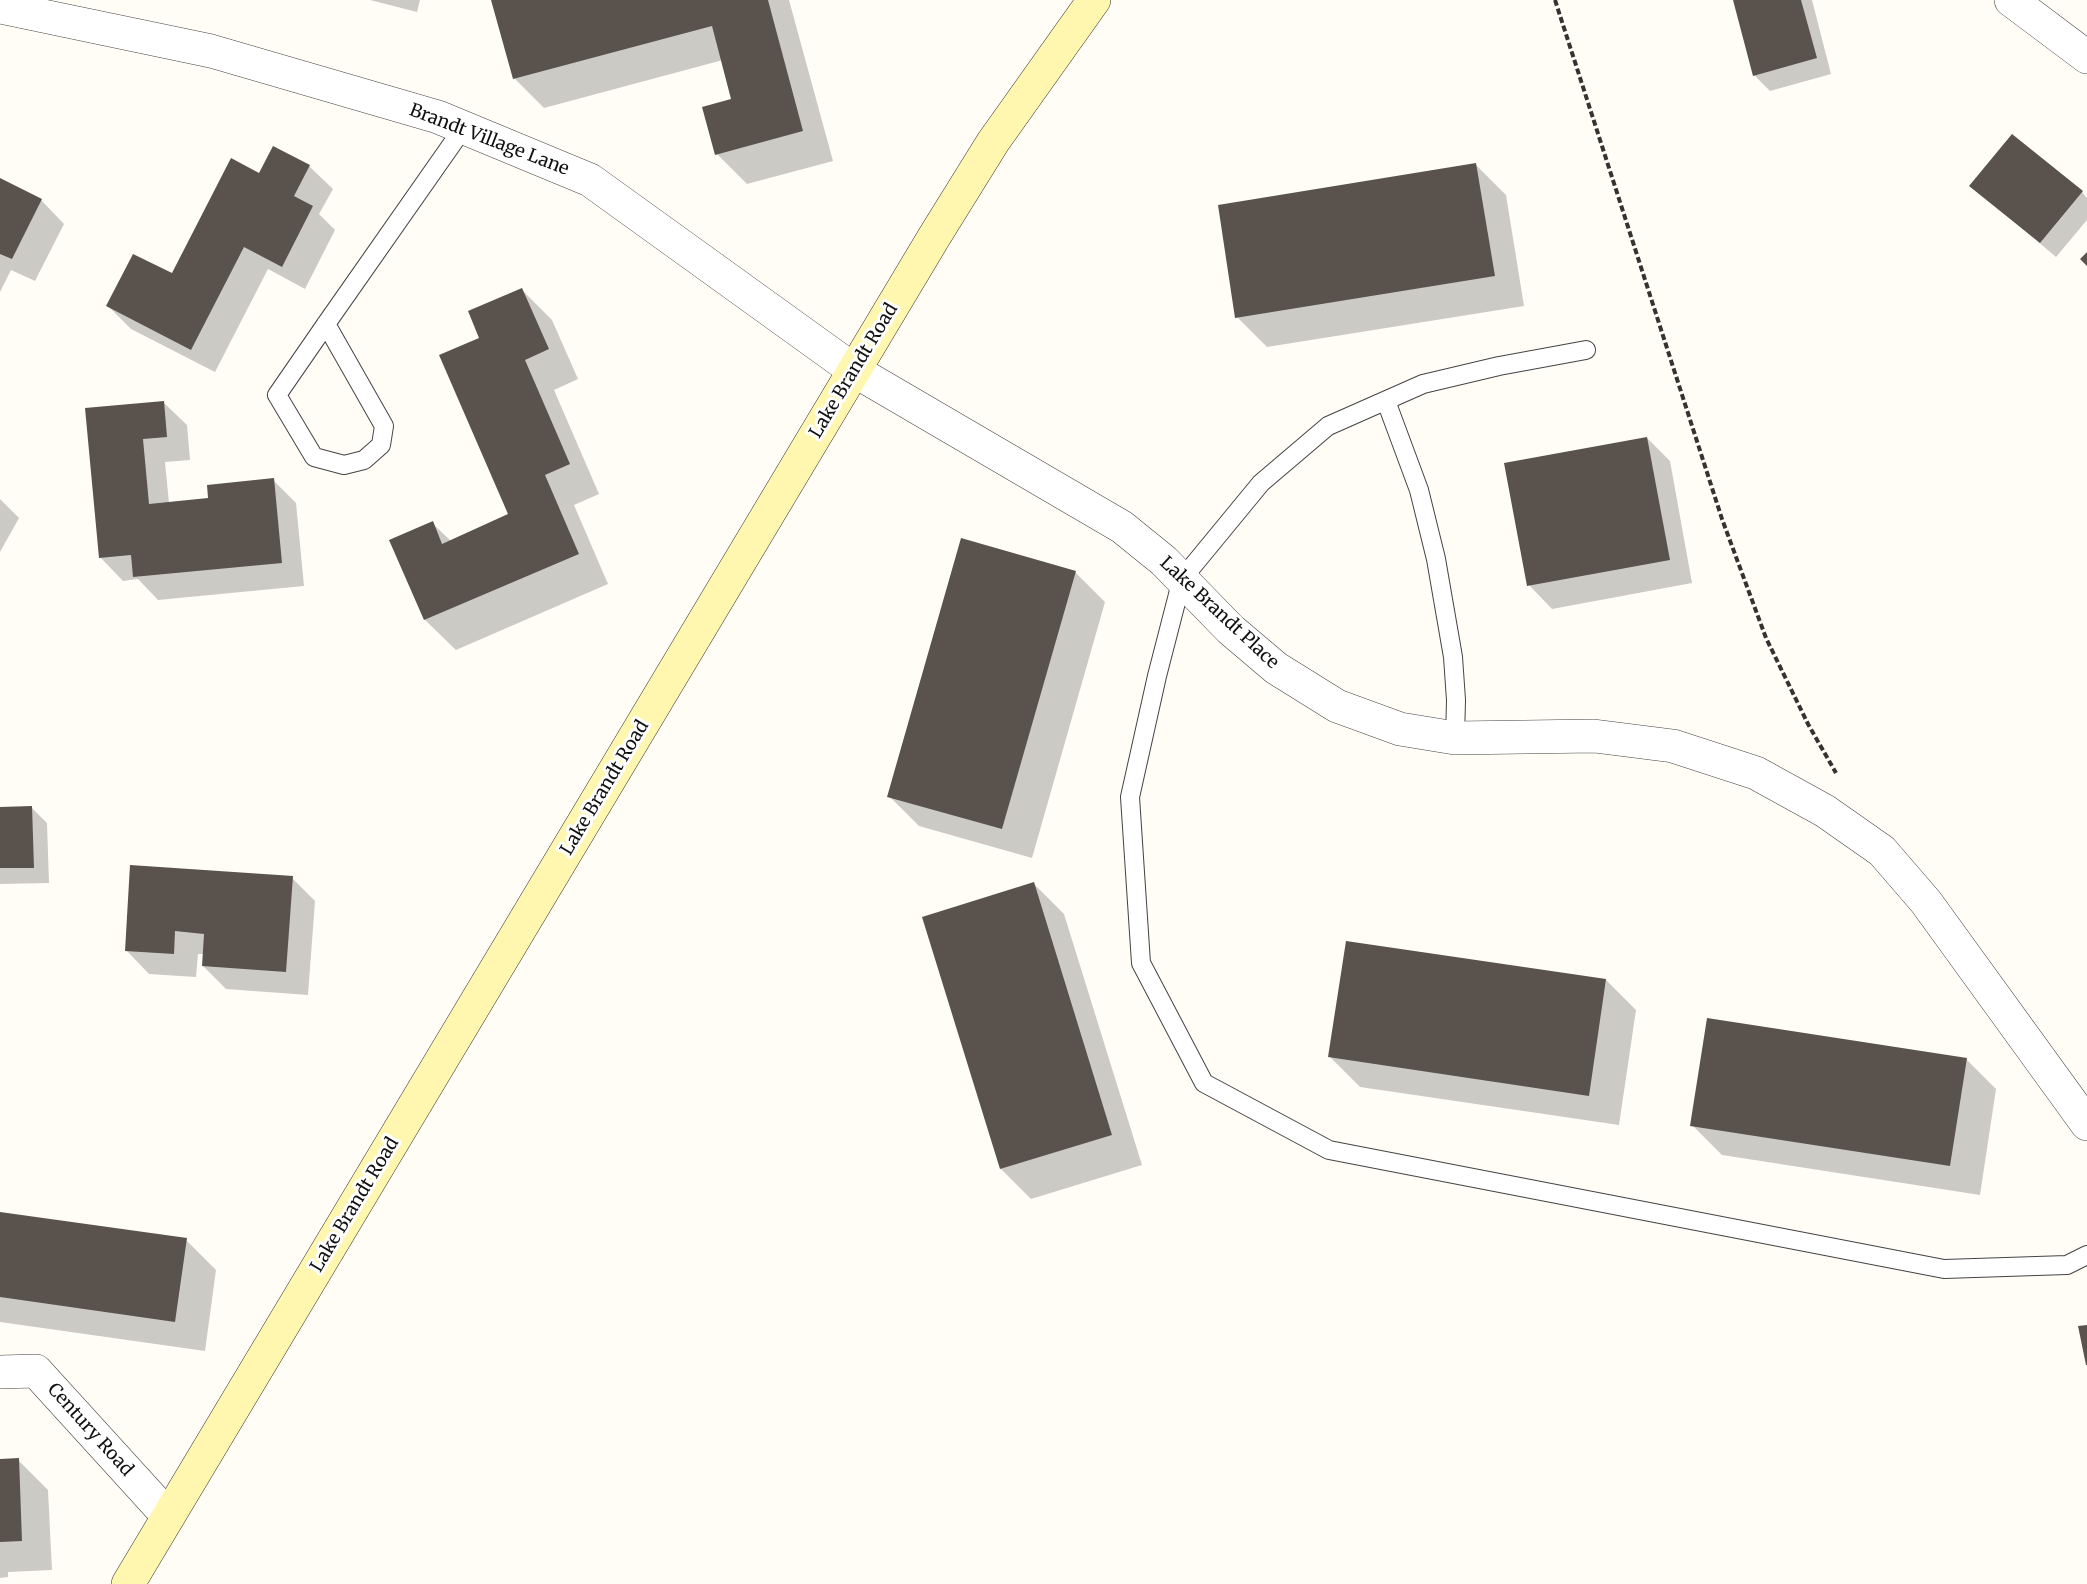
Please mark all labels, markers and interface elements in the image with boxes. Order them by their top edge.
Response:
street label: Brandt Village Lane [406,100,572,180]
street label: Lake Brandt Road [805,300,903,442]
street label: Lake Brandt Place [1155,552,1283,674]
street label: Lake Brandt Road [556,717,654,859]
street label: Lake Brandt Road [306,1134,404,1276]
street label: Century Road [43,1379,137,1481]

